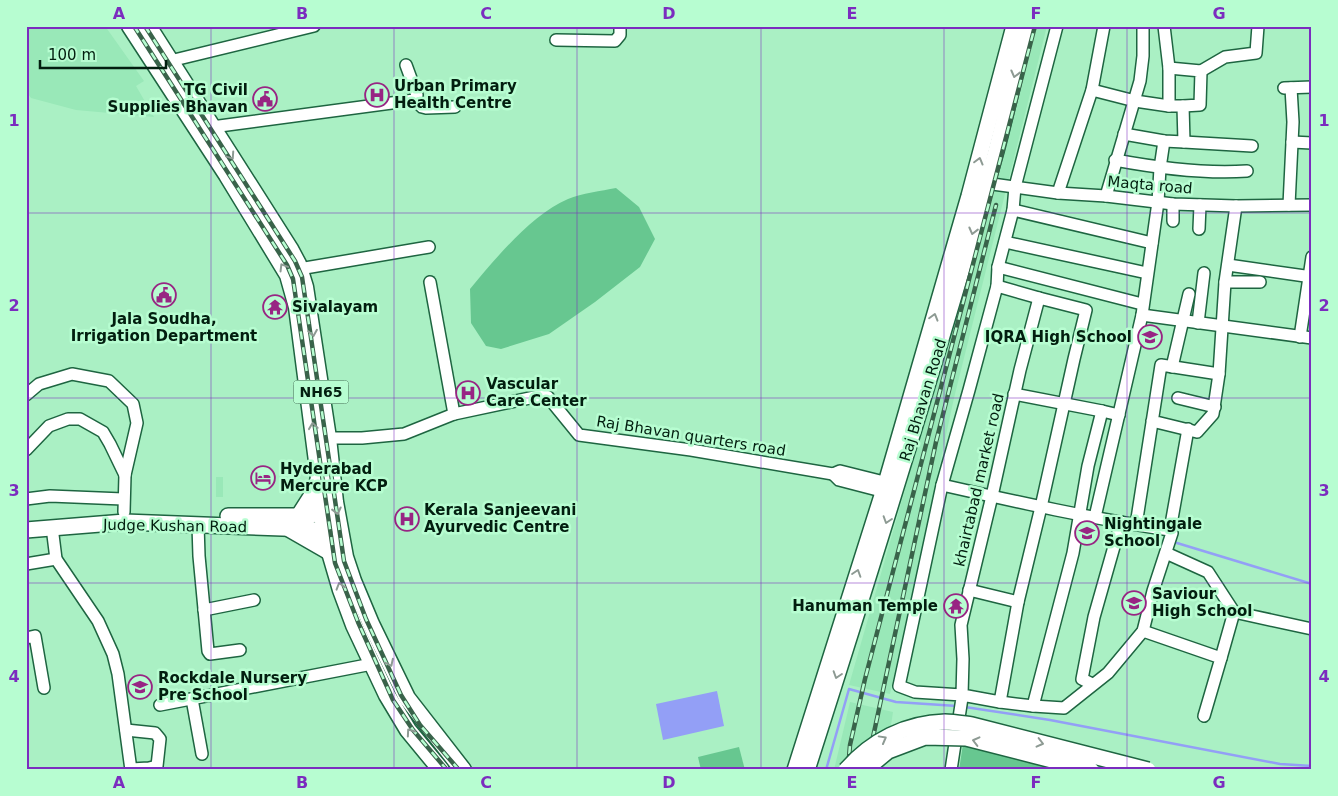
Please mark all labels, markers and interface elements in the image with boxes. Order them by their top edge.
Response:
text: A [113,4,126,23]
text: B [296,4,308,23]
text: C [480,4,492,23]
text: D [662,4,676,23]
text: E [847,4,857,23]
text: F [1031,4,1041,23]
text: G [1212,4,1226,23]
scale bar [40,38,166,70]
text: 100 m [48,46,96,64]
one-way arrow [1010,69,1021,78]
place label: Urban Primary Health Centre [394,77,517,112]
place label: TG Civil Supplies Bhavan [108,81,248,116]
hospital icon: Urban Primary Health Centre [364,82,390,108]
public building icon: TG Civil Supplies Bhavan [252,86,278,112]
text: 1 [8,111,20,130]
text: 1 [1318,111,1330,130]
one-way arrow [225,150,234,160]
one-way arrow [973,156,984,165]
street label: Maqta road [1107,172,1193,198]
one-way arrow [969,226,979,234]
one-way arrow [280,264,290,273]
public building icon: Jala Soudha, Irrigation Department [151,282,177,308]
temple icon: Sivalayam [262,294,288,320]
text: 2 [8,296,20,315]
text: 2 [1318,296,1330,315]
place label: Sivalayam [292,298,378,316]
place label: Jala Soudha, Irrigation Department [71,310,257,345]
one-way arrow [929,313,939,322]
school or university icon: IQRA High School [1137,324,1163,350]
one-way arrow [307,328,317,337]
place label: IQRA High School [985,328,1132,346]
street label: Raj Bhavan Road [896,337,950,463]
place label: Vascular Care Center [486,375,587,410]
hospital icon: Vascular Care Center [455,380,481,406]
road number: NH65 [294,381,348,404]
street label: khairtabad market road [950,391,1008,569]
street label: Raj Bhavan quarters road [595,412,787,460]
one-way arrow [308,422,318,431]
place label: Hyderabad Mercure KCP [280,460,388,495]
hotel icon: Hyderabad Mercure KCP [250,465,276,491]
text: 3 [8,481,20,500]
text: 3 [1318,481,1330,500]
place label: Kerala Sanjeevani Ayurvedic Centre [424,501,576,536]
one-way arrow [331,506,342,515]
hospital icon: Kerala Sanjeevani Ayurvedic Centre [394,506,420,532]
place label: Nightingale School [1104,515,1202,550]
street label: Judge Kushan Road [102,516,247,536]
one-way arrow [882,516,892,524]
school or university icon: Nightingale School [1074,520,1100,546]
one-way arrow [852,569,862,578]
one-way arrow [336,582,346,590]
place label: Saviour High School [1152,585,1252,620]
school or university icon: Saviour High School [1121,590,1147,616]
temple icon: Hanuman Temple [943,593,969,619]
place label: Hanuman Temple [792,597,938,615]
one-way arrow [384,658,394,667]
text: 4 [8,667,20,686]
text: 4 [1318,667,1330,686]
place label: Rockdale Nursery Pre School [158,669,307,704]
one-way arrow [833,671,843,679]
school or university icon: Rockdale Nursery Pre School [127,674,153,700]
one-way arrow [407,728,416,738]
one-way arrow [878,735,887,745]
one-way arrow [972,736,980,746]
one-way arrow [1036,737,1045,748]
text: A [113,773,126,792]
text: B [296,773,308,792]
text: C [480,773,492,792]
text: D [662,773,676,792]
text: E [847,773,857,792]
text: F [1031,773,1041,792]
text: G [1212,773,1226,792]

